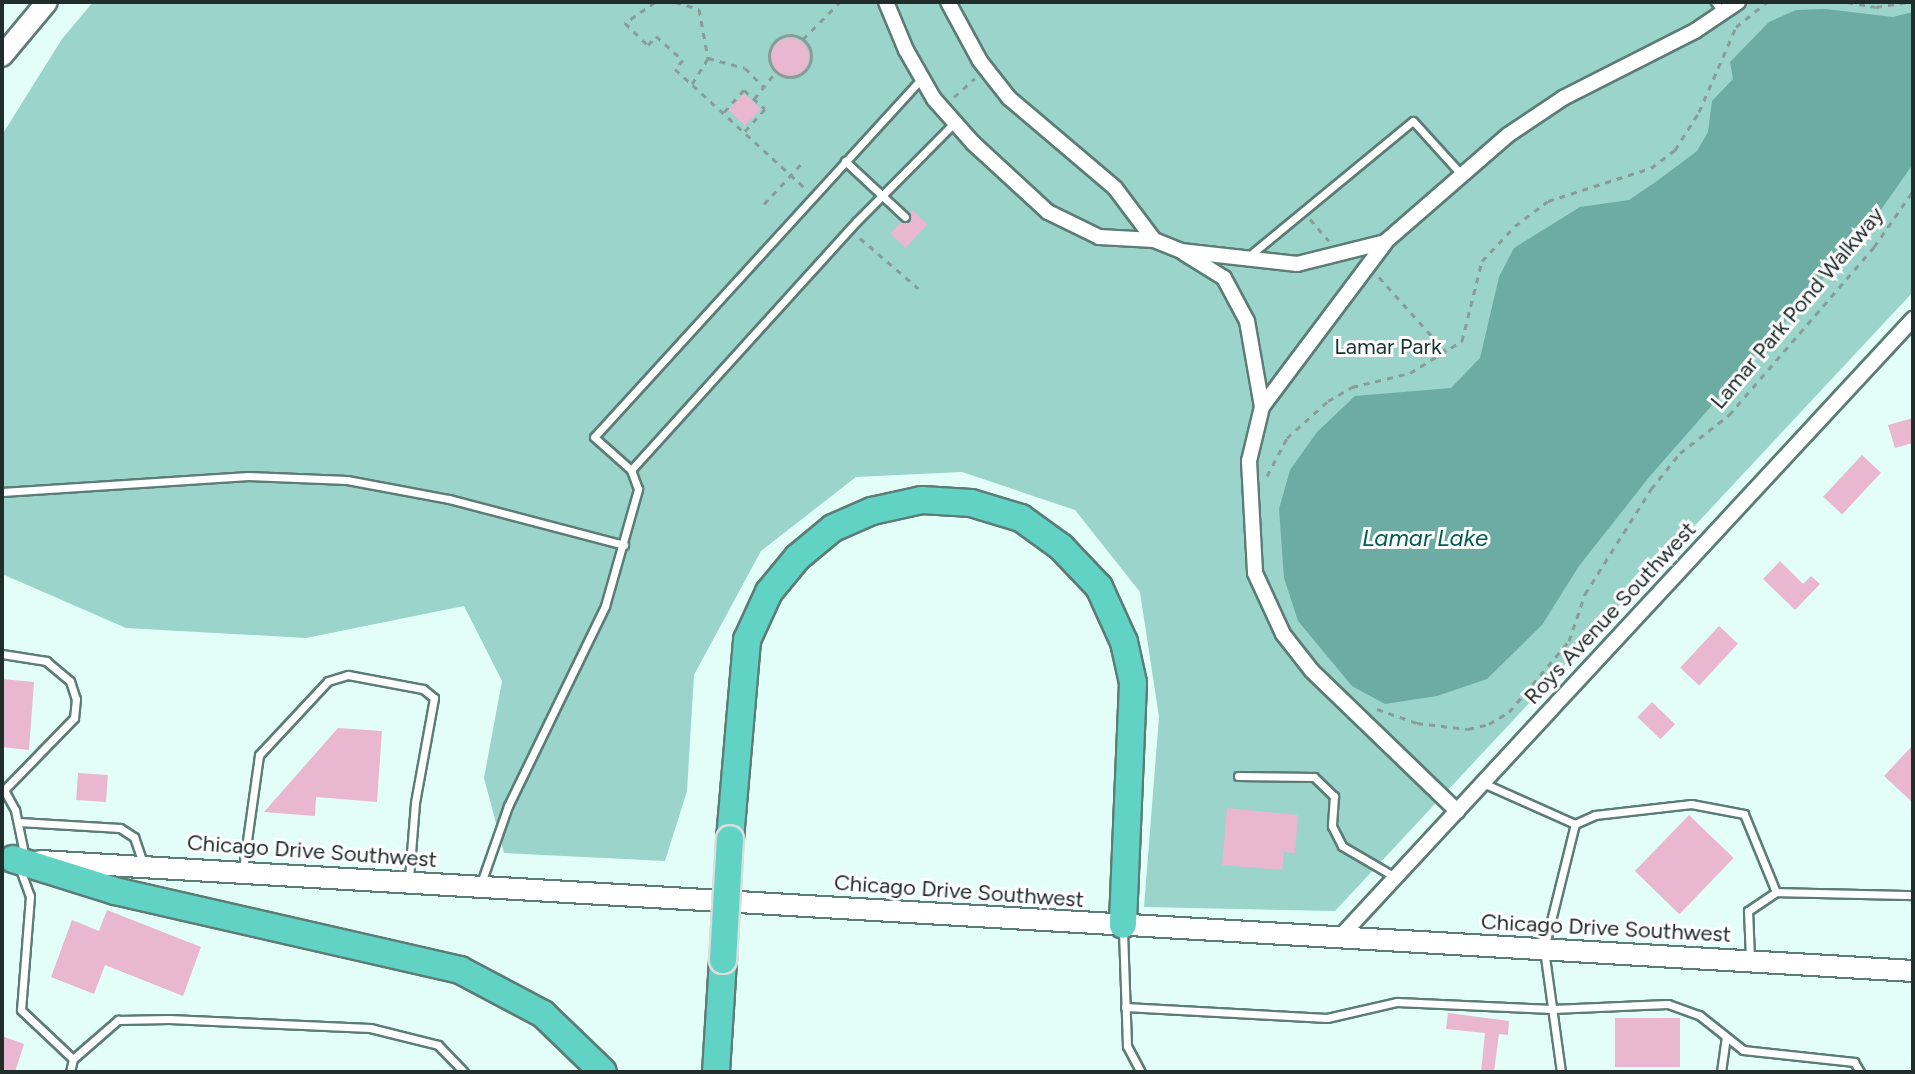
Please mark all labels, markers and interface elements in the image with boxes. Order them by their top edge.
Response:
street label: Lamar Park Pond Walkway [1705,202,1889,414]
park label: Lamar Park [1334,334,1442,360]
street label: Roys Avenue Southwest [1519,516,1701,710]
water label: Lamar Lake [1362,524,1488,552]
street label: Chicago Drive Southwest [186,829,438,873]
street label: Chicago Drive Southwest [833,869,1085,913]
street label: Chicago Drive Southwest [1480,908,1732,948]

